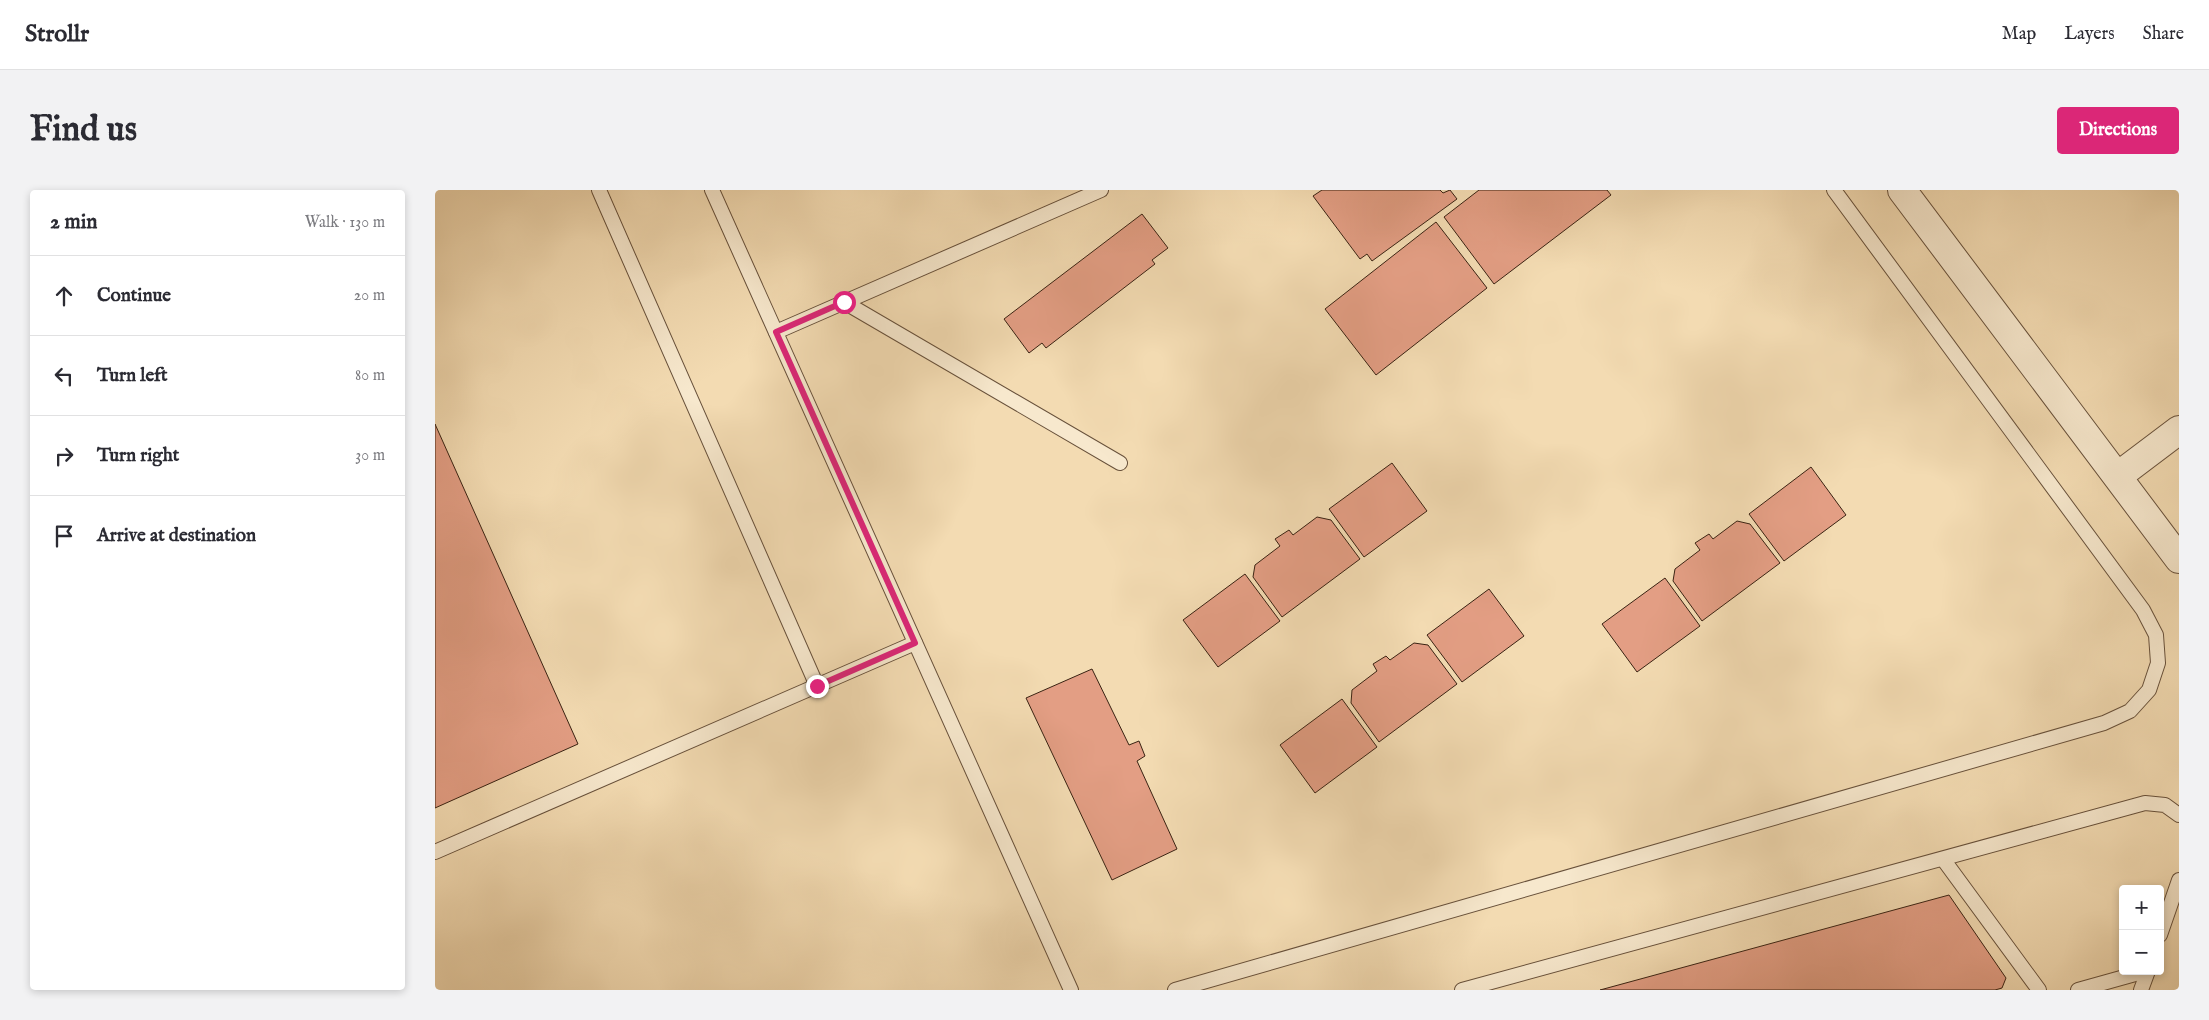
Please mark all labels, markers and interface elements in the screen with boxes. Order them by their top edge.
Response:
text: Strollr [25,19,89,50]
text: Map [2002,23,2036,46]
text: Layers [2064,23,2115,46]
text: Share [2143,23,2184,46]
button: Directions [2057,107,2179,154]
text: Find us [30,108,137,153]
text: 2 min [50,209,97,236]
text: Walk · 130 m [305,213,385,233]
icon: ahead [50,282,78,310]
text: Continue [97,284,171,308]
text: 20 m [354,286,385,306]
route start [833,291,856,314]
icon: left [50,362,78,390]
text: Turn left [97,364,168,388]
text: 80 m [355,366,385,386]
icon: right [50,442,78,470]
text: Turn right [97,444,179,468]
text: 30 m [355,446,385,466]
icon: arrive [50,522,78,550]
text: Arrive at destination [97,524,256,548]
route end [806,675,829,698]
map controls [2119,885,2164,975]
button: + [2119,885,2164,930]
button: − [2119,930,2164,975]

